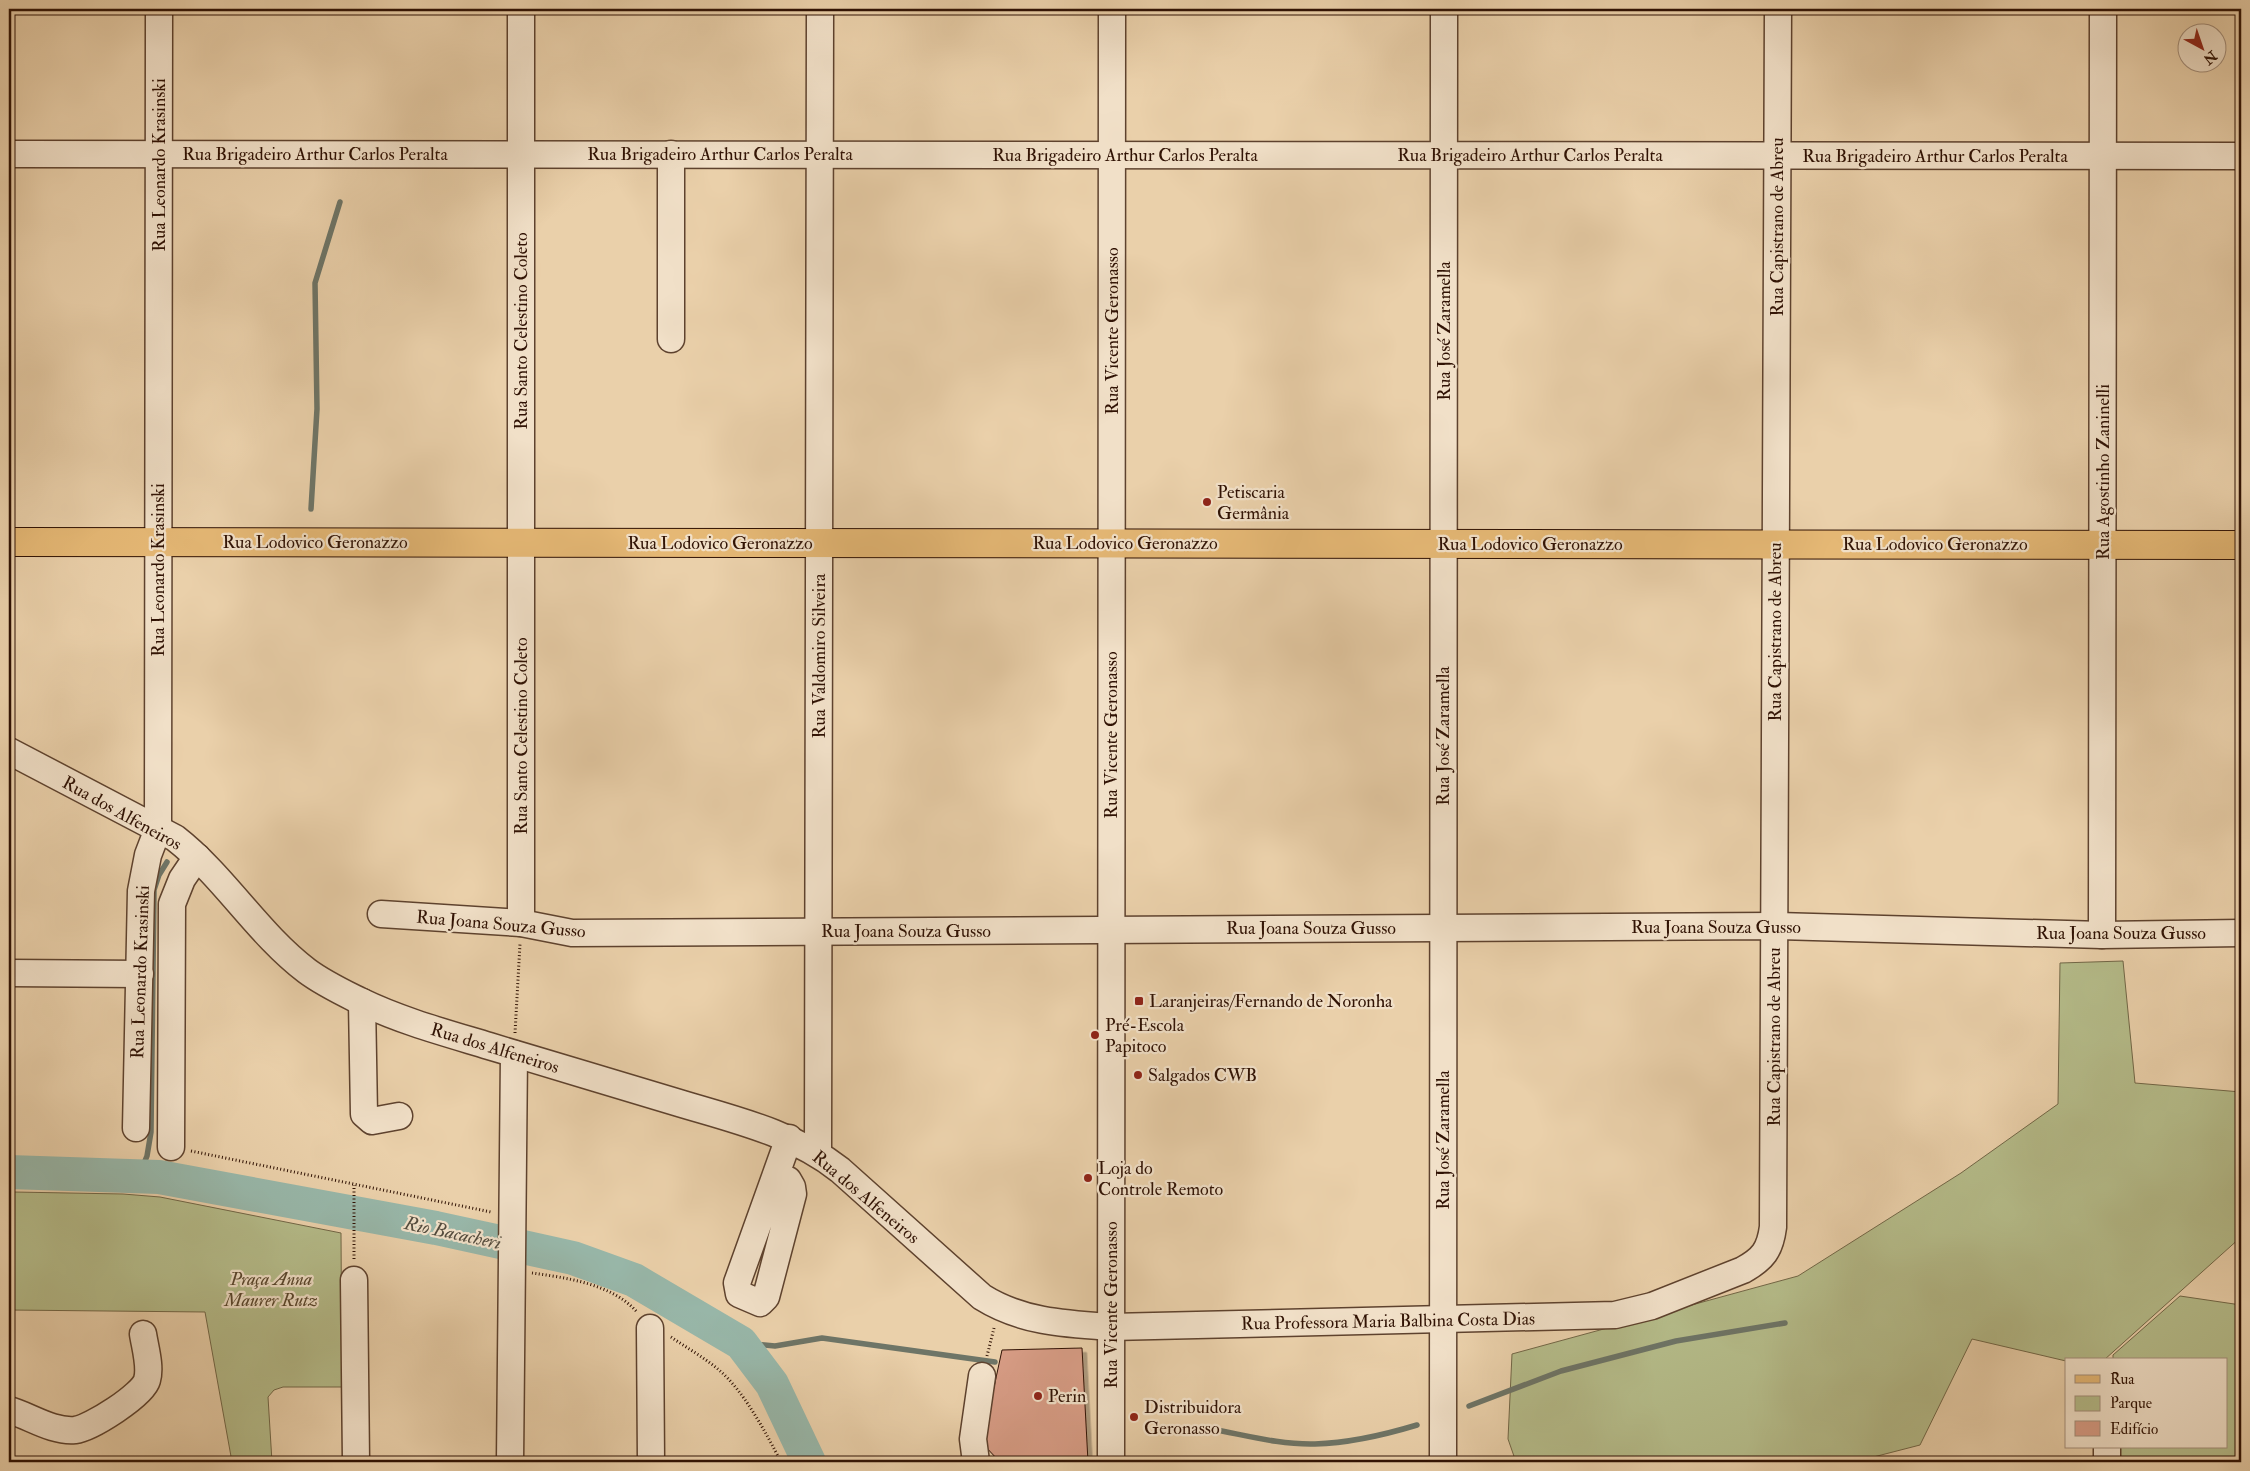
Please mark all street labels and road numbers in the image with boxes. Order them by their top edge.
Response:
street label: Rua Leonardo Krasinski [148,78,171,252]
street label: Rua Capistrano de Abreu [1766,137,1789,317]
street label: Rua Brigadeiro Arthur Carlos Peralta [182,143,448,166]
street label: Rua Brigadeiro Arthur Carlos Peralta [587,143,853,166]
street label: Rua Brigadeiro Arthur Carlos Peralta [992,144,1258,167]
street label: Rua Brigadeiro Arthur Carlos Peralta [1397,144,1663,167]
street label: Rua Brigadeiro Arthur Carlos Peralta [1802,145,2068,168]
street label: Rua Santo Celestino Coleto [510,232,533,430]
street label: Rua Vicente Geronasso [1101,247,1124,415]
street label: Rua José Zaramella [1433,261,1456,401]
street label: Rua Agostinho Zaninelli [2092,384,2115,560]
street label: Rua Leonardo Krasinski [147,483,170,657]
street label: Rua Lodovico Geronazzo [222,531,408,554]
street label: Rua Lodovico Geronazzo [627,532,813,555]
street label: Rua Lodovico Geronazzo [1032,532,1218,555]
street label: Rua Lodovico Geronazzo [1437,533,1623,556]
street label: Rua Lodovico Geronazzo [1842,533,2028,556]
street label: Rua Capistrano de Abreu [1764,542,1787,722]
street label: Rua Valdomiro Silveira [808,573,831,739]
street label: Rua Santo Celestino Coleto [510,637,533,835]
street label: Rua Vicente Geronasso [1100,651,1123,819]
street label: Rua José Zaramella [1432,666,1455,806]
street label: Rua dos Alfeneiros [58,771,186,856]
street label: Rua Leonardo Krasinski [126,885,155,1059]
street label: Rua Joana Souza Gusso [415,906,587,943]
street label: Rua Joana Souza Gusso [1631,916,1801,939]
street label: Rua Joana Souza Gusso [1226,917,1396,940]
street label: Rua Joana Souza Gusso [821,920,991,943]
street label: Rua Joana Souza Gusso [2036,922,2206,945]
street label: Rua Capistrano de Abreu [1763,947,1786,1127]
street label: Rua dos Alfeneiros [428,1018,562,1079]
street label: Rua José Zaramella [1432,1070,1455,1210]
street label: Rua dos Alfeneiros [807,1146,924,1249]
street label: Rua Vicente Geronasso [1100,1221,1123,1389]
street label: Rua Professora Maria Balbina Costa Dias [1241,1307,1535,1336]

